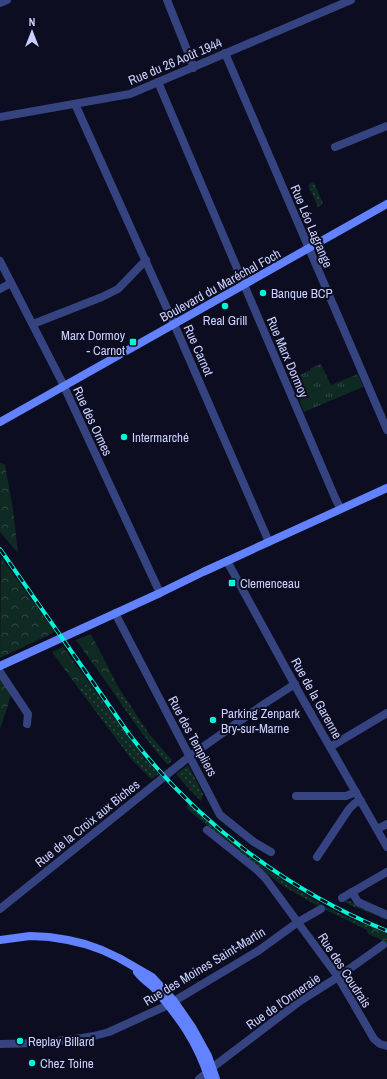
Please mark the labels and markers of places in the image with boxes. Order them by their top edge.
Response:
place label: Banque BCP [271,285,333,302]
marker: Banque BCP [258,288,268,298]
marker: Real Grill [220,301,230,311]
place label: Real Grill [203,312,247,329]
place label: Marx Dormoy - Carnot [61,327,126,359]
marker: Marx Dormoy - Carnot [128,337,138,347]
place label: Intermarché [132,429,189,446]
marker: Intermarché [119,432,129,442]
place label: Clemenceau [240,575,300,592]
marker: Clemenceau [227,578,237,588]
place label: Parking Zenpark Bry-sur-Marne [221,705,300,737]
marker: Parking Zenpark Bry-sur-Marne [208,715,218,725]
place label: Replay Billard [28,1033,94,1050]
marker: Replay Billard [15,1036,25,1046]
place label: Chez Toine [40,1055,94,1072]
marker: Chez Toine [27,1058,37,1068]

